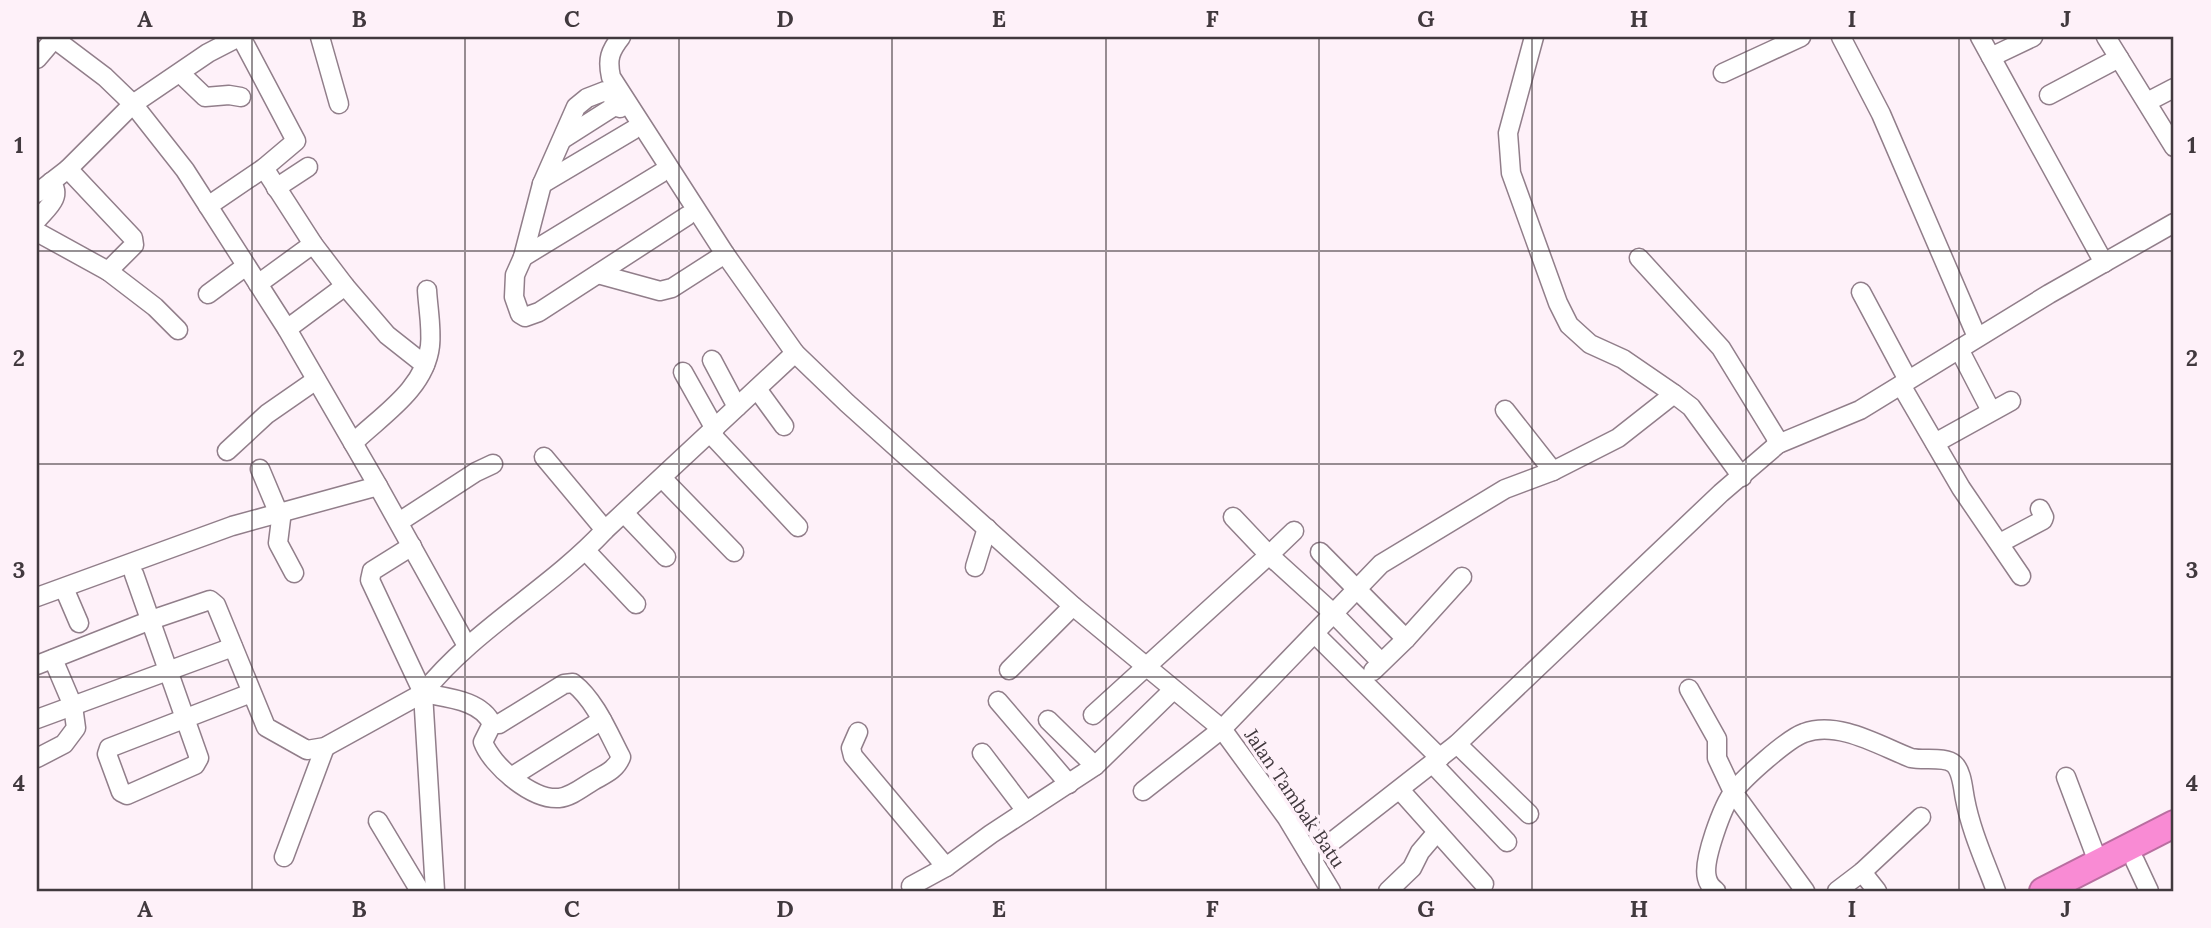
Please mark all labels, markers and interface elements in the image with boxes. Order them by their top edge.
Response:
text: A [137,4,153,33]
text: B [351,4,367,33]
text: C [564,4,580,33]
text: D [776,4,794,33]
text: E [992,4,1006,33]
text: F [1205,4,1219,33]
text: G [1417,4,1435,33]
text: H [1630,4,1648,33]
text: I [1848,4,1856,33]
text: J [2061,4,2071,33]
text: 1 [14,130,24,159]
text: 1 [2187,130,2197,159]
text: 2 [13,343,25,372]
text: 2 [2186,343,2198,372]
text: 3 [13,555,25,584]
text: 3 [2186,555,2198,584]
street label: Jalan Tambak Batu [1239,723,1350,872]
text: 4 [13,768,25,797]
text: 4 [2186,768,2198,797]
text: A [137,894,153,923]
text: B [351,894,367,923]
text: C [564,894,580,923]
text: D [776,894,794,923]
text: E [992,894,1006,923]
text: F [1205,894,1219,923]
text: G [1417,894,1435,923]
text: H [1630,894,1648,923]
text: I [1848,894,1856,923]
text: J [2061,894,2071,923]

